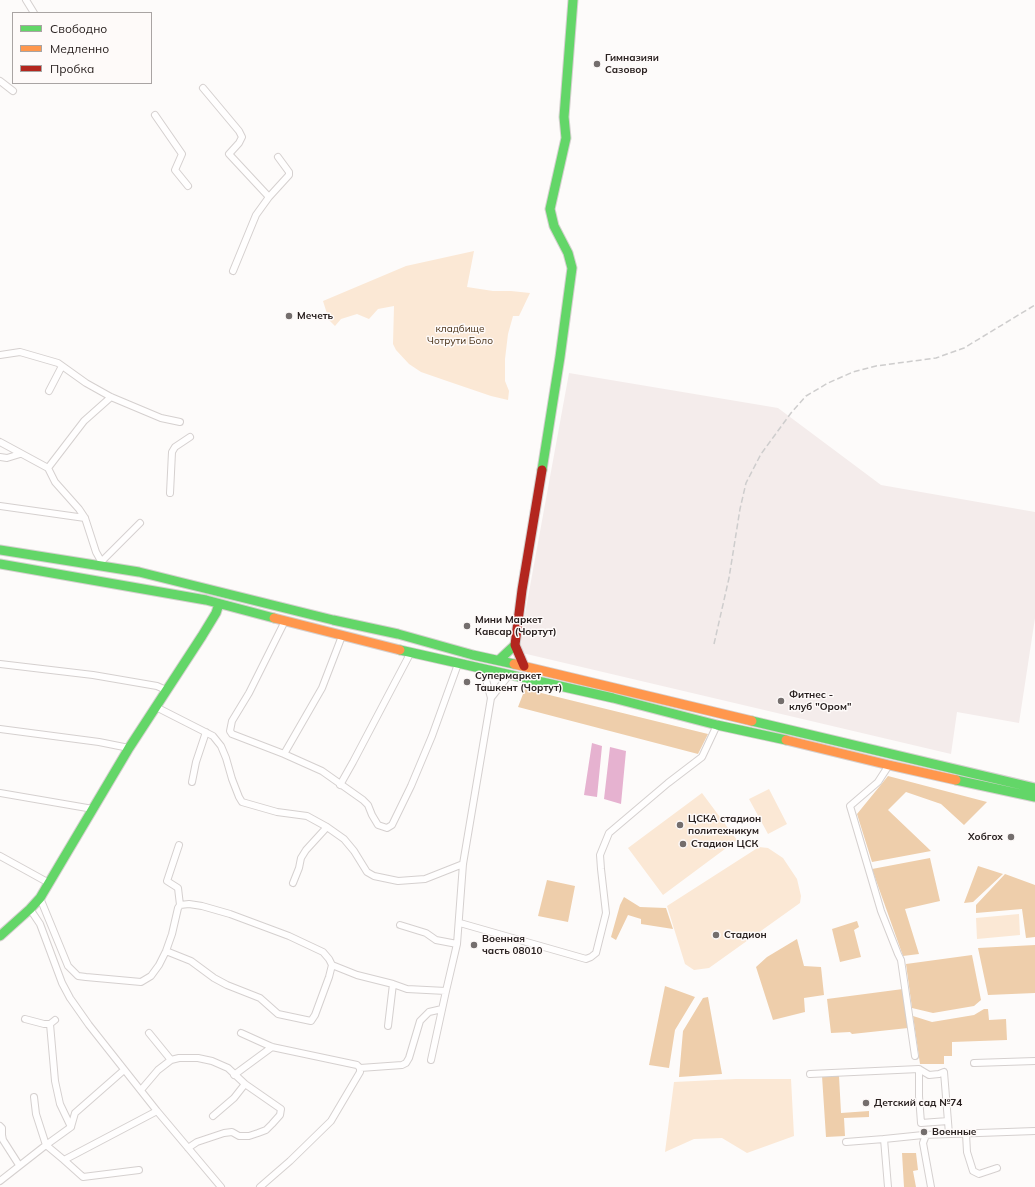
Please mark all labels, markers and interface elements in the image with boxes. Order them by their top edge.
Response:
legend [12,12,152,84]
text: Свободно [50,21,107,36]
text: Медленно [50,41,109,56]
place label: Гимназияи Сазовор [605,52,659,76]
marker: Гимназияи Сазовор [592,59,602,69]
text: Пробка [50,61,94,76]
place label: Мечеть [297,310,333,322]
marker: Мечеть [284,311,294,321]
park label: кладбище Чотрути Боло [427,323,493,346]
place label: Мини Маркет Кавсар (Чортут) [475,614,557,638]
marker: Мини Маркет Кавсар (Чортут) [462,621,472,631]
place label: Супермаркет Ташкент (Чортут) [475,670,562,694]
marker: Супермаркет Ташкент (Чортут) [462,677,472,687]
place label: Фитнес - клуб "Ором" [789,689,851,712]
marker: Фитнес - клуб "Ором" [776,696,786,706]
place label: ЦСКА стадион политехникум [688,813,761,836]
marker: ЦСКА стадион политехникум [675,820,685,830]
place label: Хобгох [968,831,1003,843]
marker: Хобгох [1006,832,1016,842]
place label: Стадион ЦСК [691,838,758,850]
marker: Стадион ЦСК [678,839,688,849]
place label: Стадион [724,929,767,941]
marker: Стадион [711,930,721,940]
place label: Военная часть 08010 [482,933,543,956]
marker: Военная часть 08010 [469,940,479,950]
place label: Детский сад №74 [874,1097,962,1109]
marker: Детский сад №74 [861,1098,871,1108]
place label: Военные [932,1126,976,1138]
marker: Военные [919,1127,929,1137]

